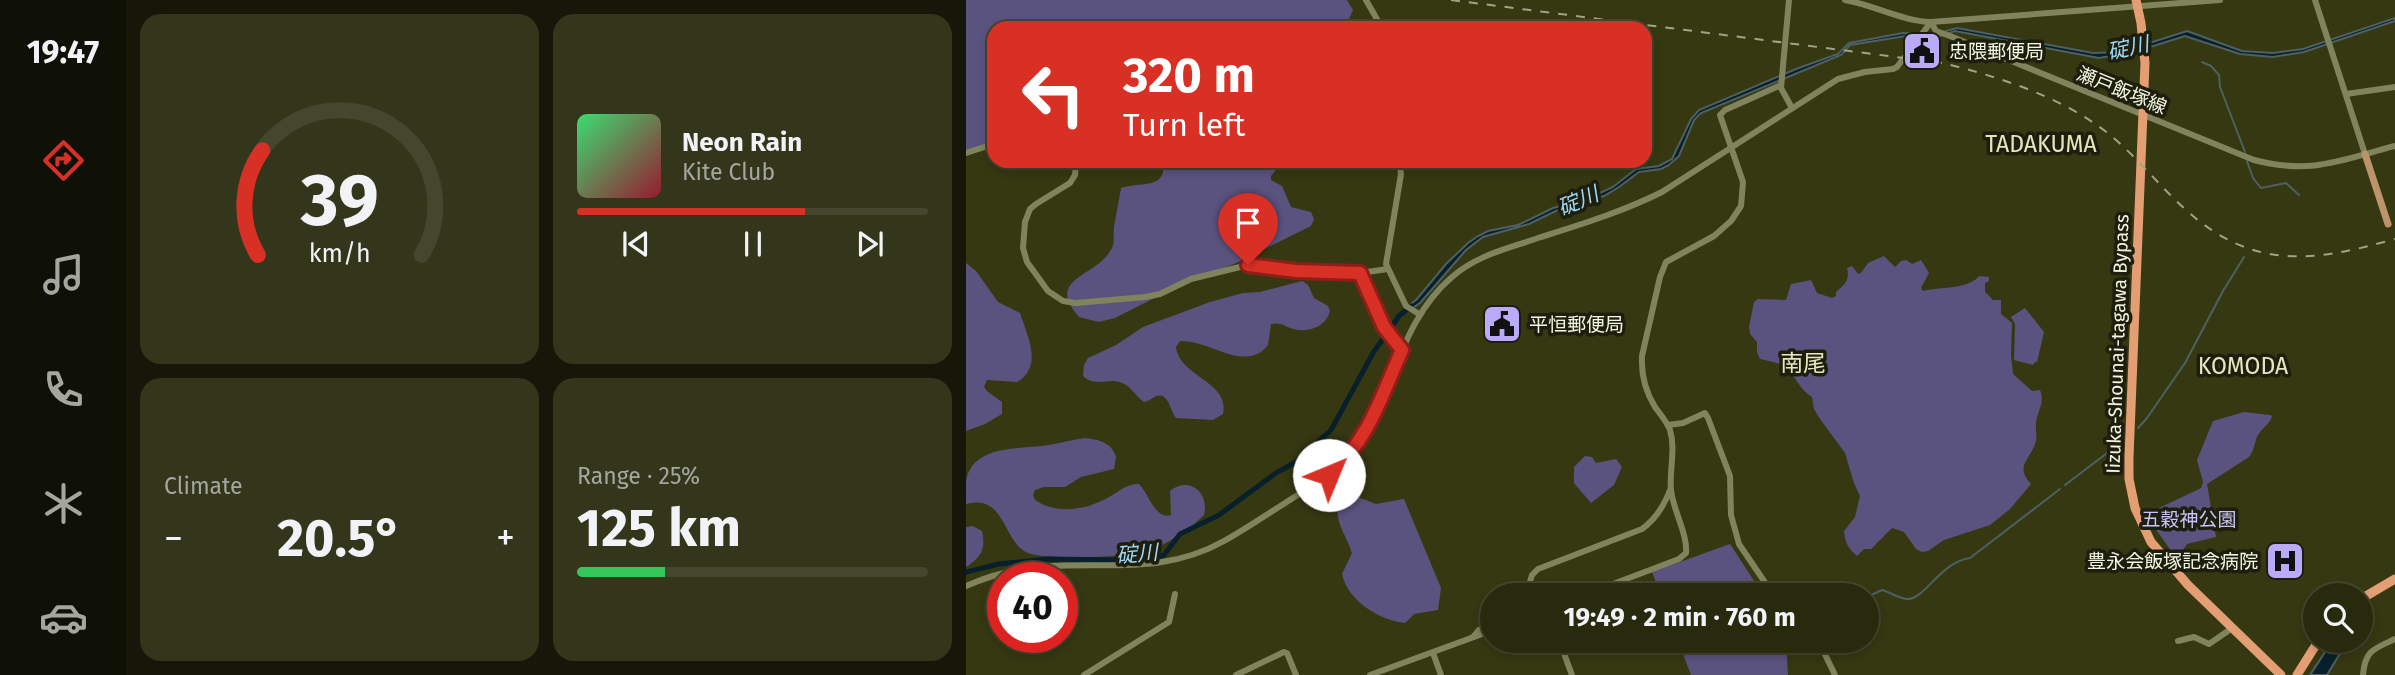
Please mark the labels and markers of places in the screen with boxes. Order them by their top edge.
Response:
public building icon: 忠隈郵便局 [1901,30,1943,72]
place label: 忠隈郵便局 [1949,40,2044,63]
pin [1218,193,1278,265]
public building icon: 平恒郵便局 [1481,303,1523,345]
place label: 平恒郵便局 [1529,313,1624,336]
hospital icon: 豊永会飯塚記念病院 [2264,540,2306,582]
place label: 豊永会飯塚記念病院 [2087,550,2258,573]

